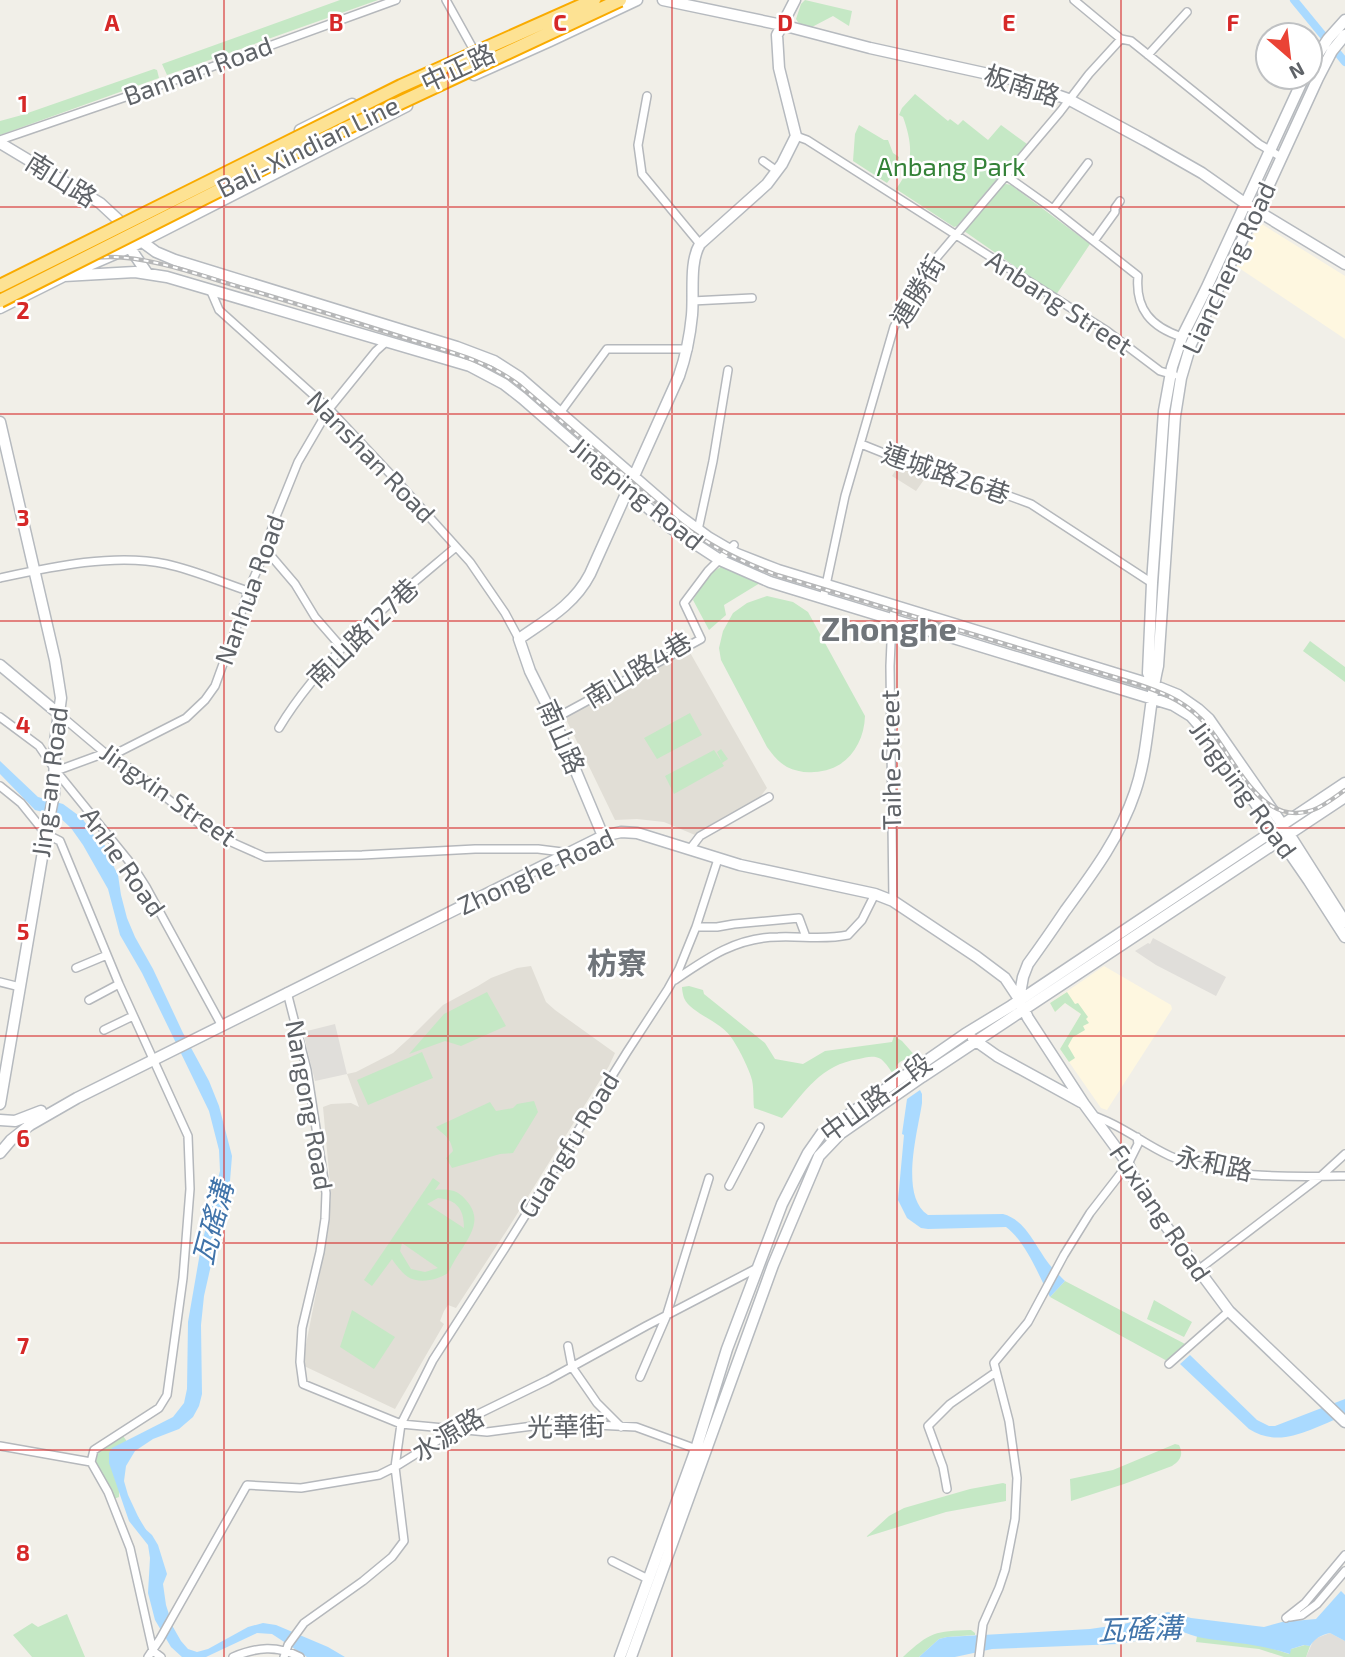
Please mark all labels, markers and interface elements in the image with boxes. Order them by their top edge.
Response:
text: A [104,8,120,36]
text: B [329,8,343,36]
text: C [553,8,567,36]
text: D [777,8,793,36]
text: E [1002,8,1016,36]
text: F [1227,8,1240,36]
north arrow [1254,21,1324,91]
street label: Bannan Road [119,28,276,111]
street label: 中正路 [415,36,499,97]
street label: 板南路 [981,58,1064,111]
text: N [1286,58,1309,85]
street label: Bali-Xindian Line [211,88,403,203]
text: 1 [18,89,28,117]
street label: 南山路 [21,145,103,213]
park label: Anbang Park [877,150,1025,181]
street label: Liancheng Road [1174,176,1281,358]
street label: Anbang Street [981,243,1139,361]
street label: 連勝街 [883,249,950,332]
text: 2 [16,296,30,324]
street label: Nanshan Road [302,384,443,528]
street label: Jingping Road [565,430,711,556]
street label: 連城路26巷 [878,436,1015,509]
text: 3 [16,503,30,531]
street label: Nanhua Road [207,510,290,669]
street label: 南山路127巷 [300,571,424,692]
district label: Zhonghe [821,608,957,648]
street label: 南山路4巷 [578,625,697,713]
street label: Taihe Street [873,689,906,831]
street label: 南山路 [532,694,592,778]
street label: Jing-an Road [24,705,73,859]
text: 4 [16,710,30,738]
street label: Jingping Road [1184,715,1304,864]
street label: Jingxin Street [95,736,243,852]
street label: Anhe Road [75,801,173,922]
street label: Zhonghe Road [452,821,618,920]
text: 5 [17,917,29,945]
district label: 枋寮 [587,944,647,980]
street label: Nangong Road [280,1017,341,1192]
street label: 中山路二段 [813,1046,937,1148]
street label: Guangfu Road [511,1066,625,1223]
text: 6 [16,1124,30,1152]
street label: Fuxiang Road [1104,1138,1218,1286]
street label: 永和路 [1173,1139,1256,1186]
water label: 瓦磘溝 [185,1174,240,1268]
text: 7 [17,1331,29,1359]
street label: 水源路 [406,1400,489,1467]
street label: 光華街 [527,1409,605,1442]
text: 8 [16,1538,30,1566]
water label: 瓦磘溝 [1097,1609,1187,1646]

